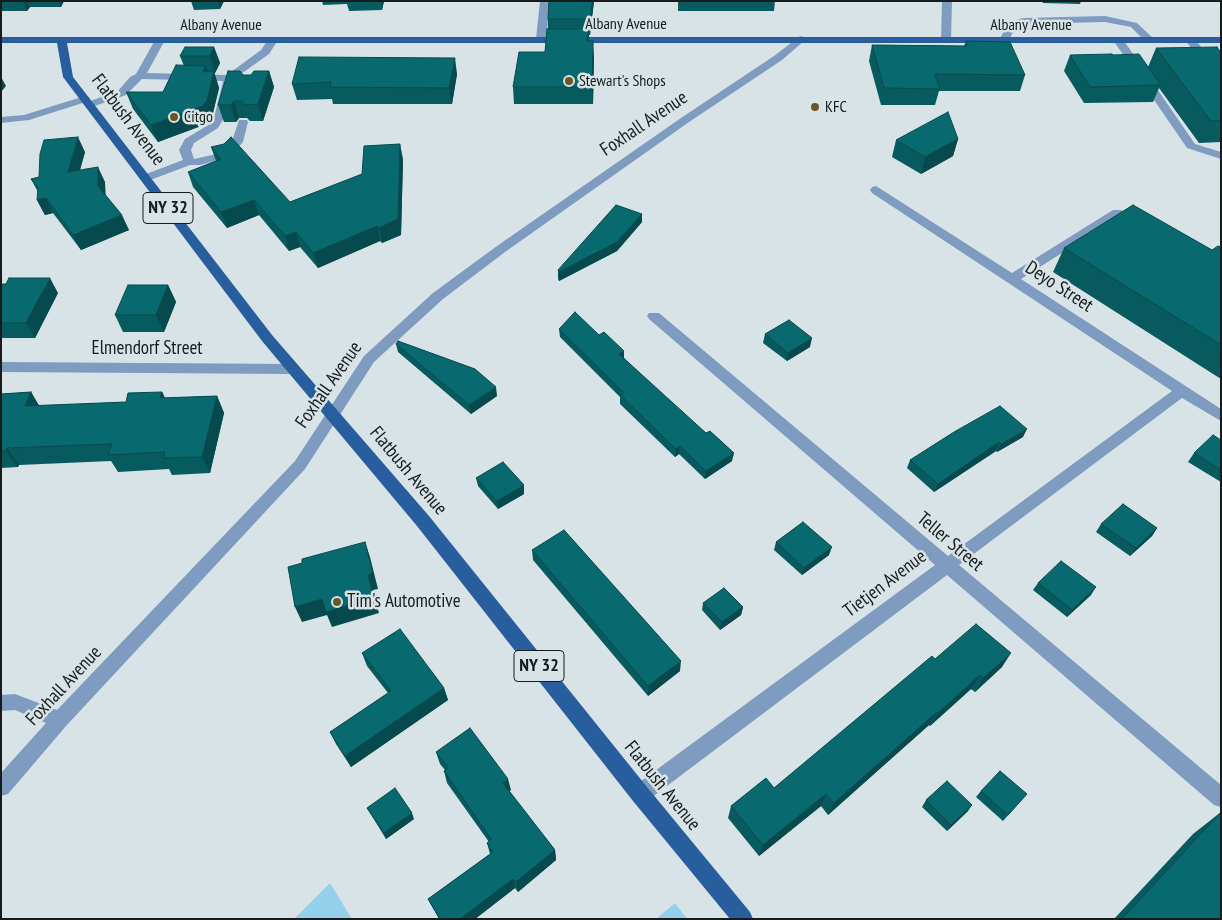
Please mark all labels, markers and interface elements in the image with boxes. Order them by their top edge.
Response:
street label: Albany Avenue [585,14,667,34]
street label: Albany Avenue [180,15,262,35]
street label: Albany Avenue [990,15,1072,35]
street label: Flatbush Avenue [86,70,170,170]
place label: Stewart's Shops [579,71,666,91]
marker: Stewart's Shops [563,75,575,87]
street label: Foxhall Avenue [596,86,692,162]
place label: KFC [825,97,847,117]
marker: KFC [809,101,821,113]
place label: Citgo [184,107,213,127]
marker: Citgo [168,111,180,123]
road number: NY 32 [143,192,193,224]
street label: Deyo Street [1021,257,1097,317]
street label: Foxhall Avenue [291,337,367,433]
street label: Elmendorf Street [91,338,203,360]
street label: Flatbush Avenue [364,422,452,520]
street label: Teller Street [912,508,988,576]
street label: Tietjen Avenue [839,545,931,623]
place label: Tim's Automotive [347,591,461,613]
marker: Tim's Automotive [331,596,343,608]
street label: Foxhall Avenue [21,642,107,730]
road number: NY 32 [514,650,564,681]
street label: Flatbush Avenue [619,737,705,835]

